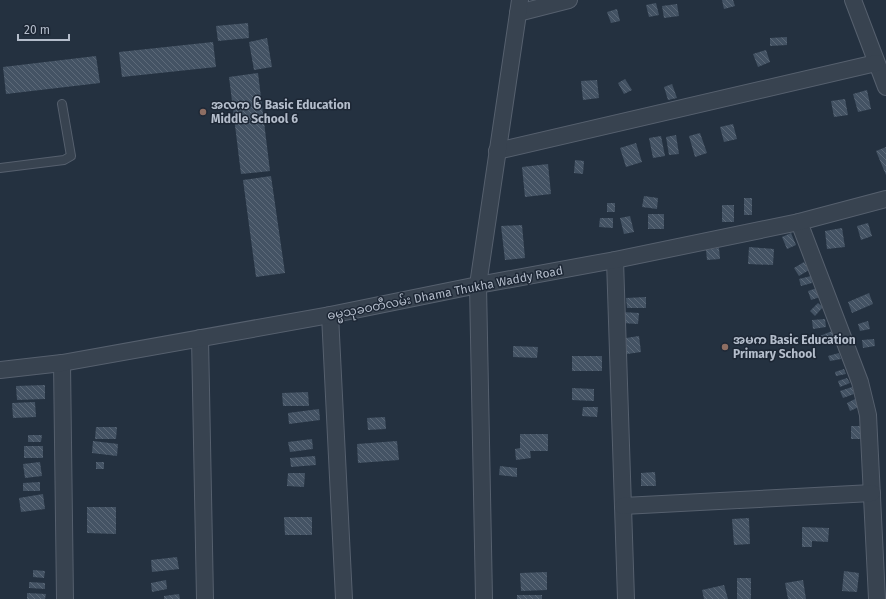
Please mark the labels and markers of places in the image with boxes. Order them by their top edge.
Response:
place label: အလက ၆ Basic Education Middle School 6 [211,96,351,126]
marker: အလက ၆ Basic Education Middle School 6 [198,107,208,117]
place label: အမက Basic Education Primary School [733,333,856,361]
marker: အမက Basic Education Primary School [720,342,730,352]

